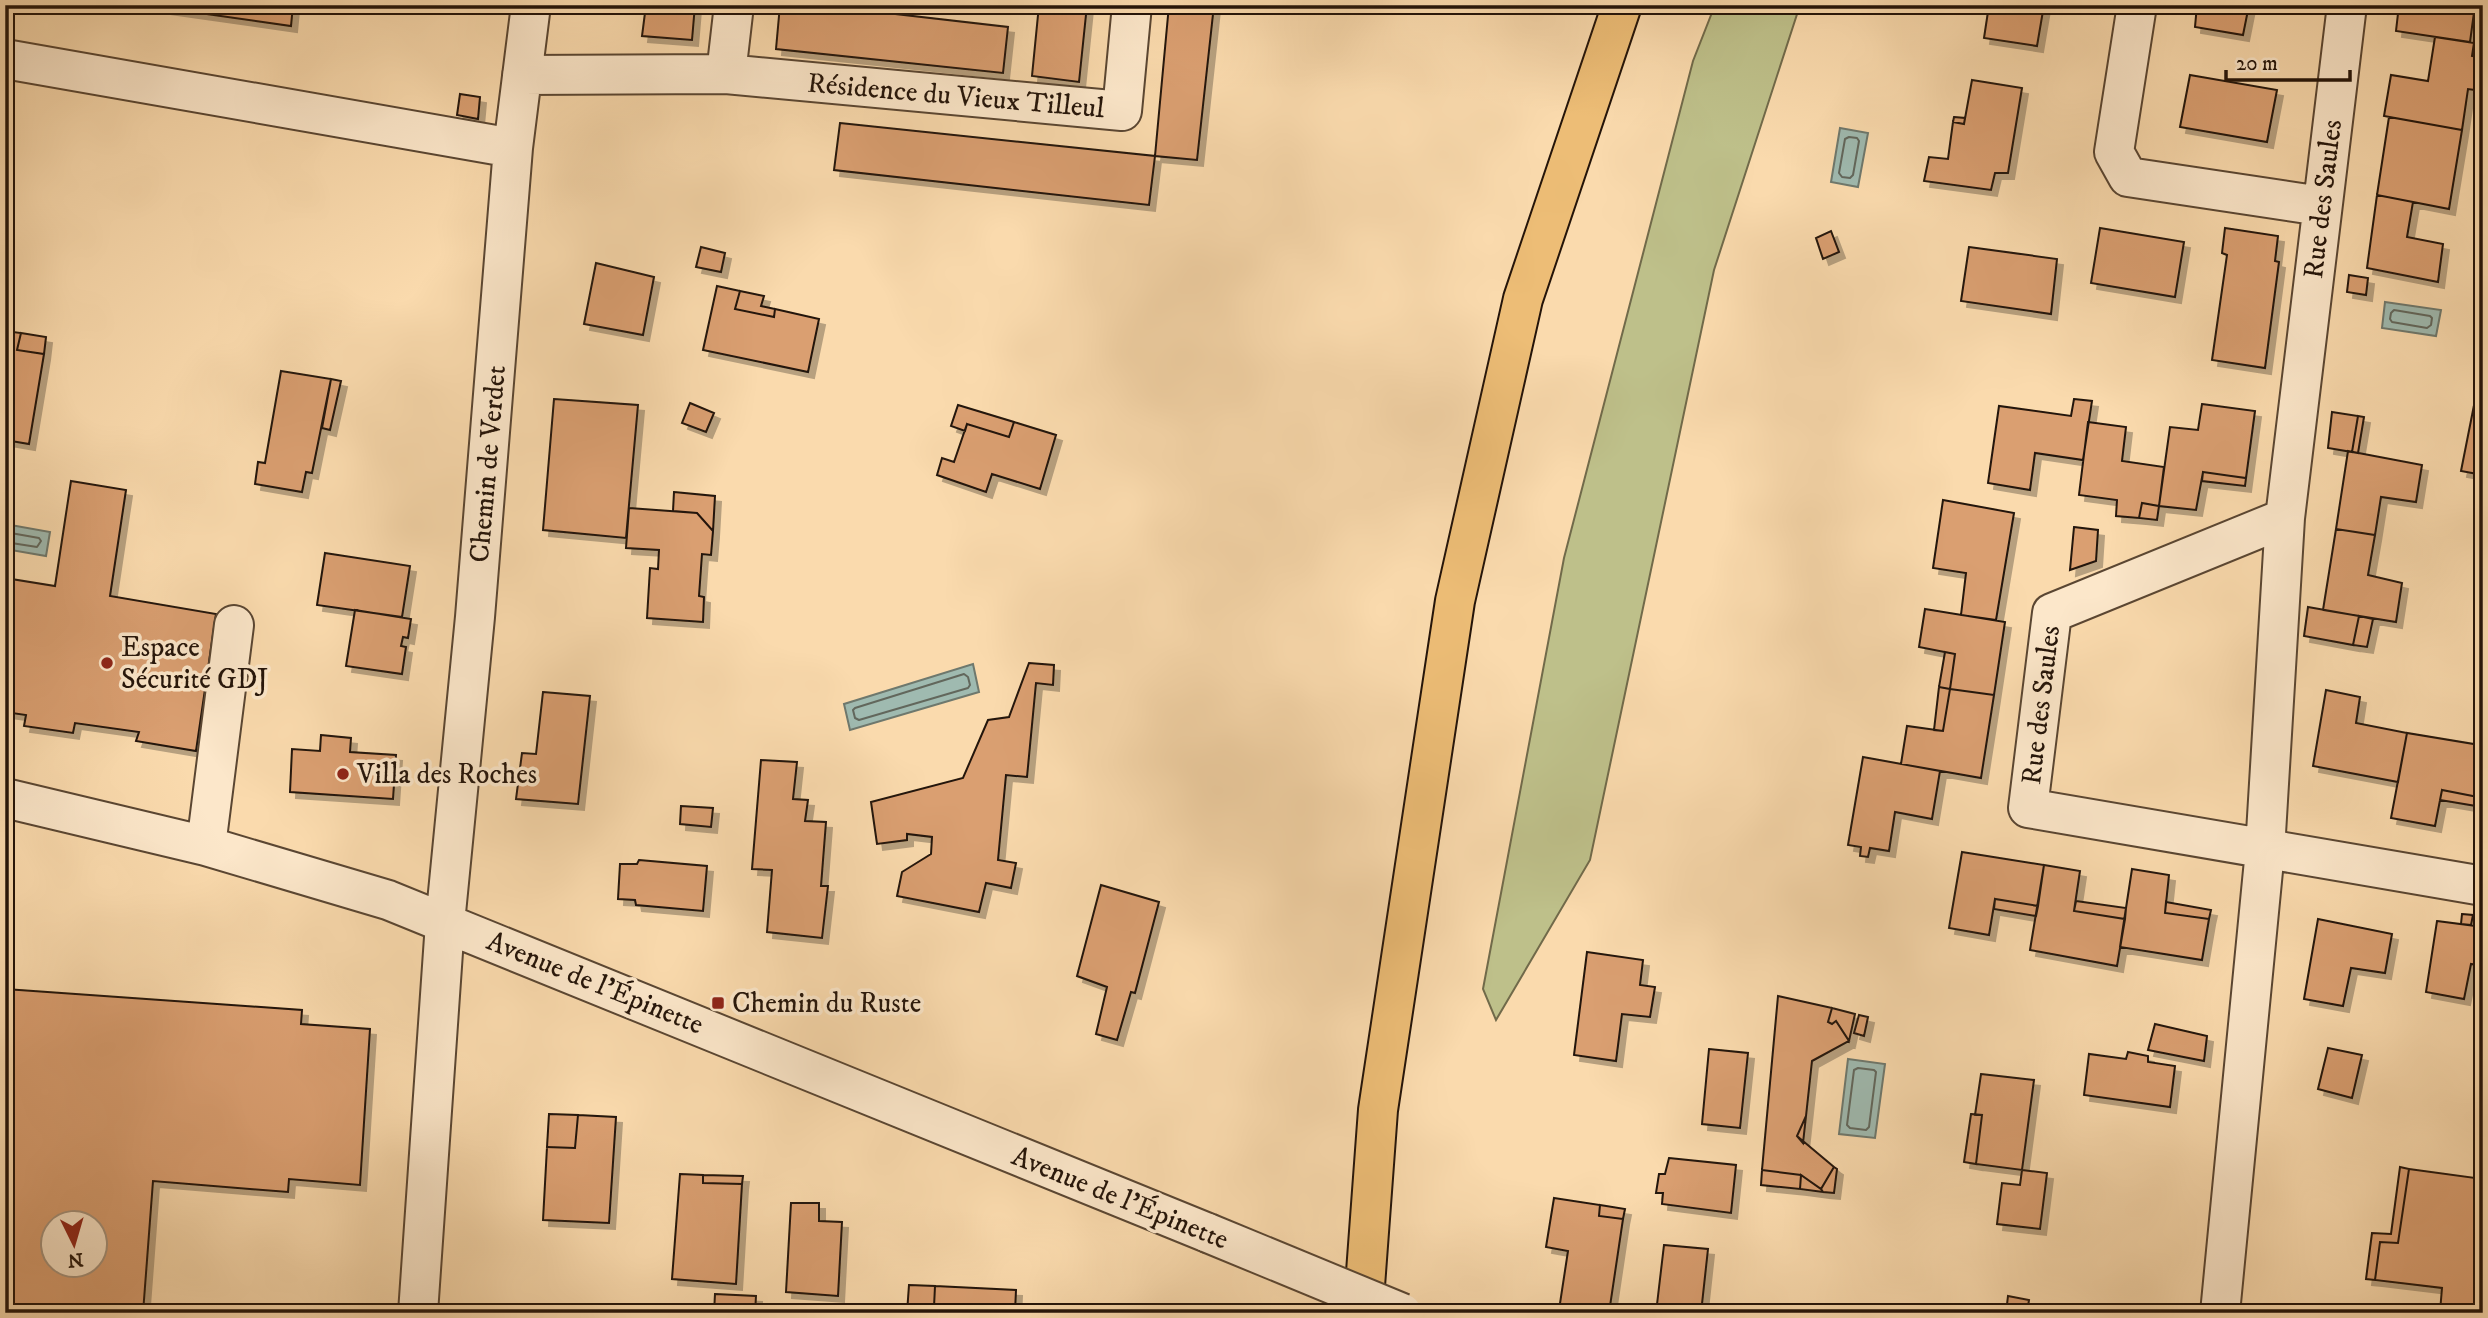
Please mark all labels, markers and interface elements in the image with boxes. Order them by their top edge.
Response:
scale bar [2226,38,2350,82]
text: 20 m [2236,51,2278,77]
street label: Résidence du Vieux Tilleul [806,66,1107,126]
street label: Rue des Saules [2296,117,2350,281]
street label: Chemin de Verdet [462,364,514,564]
street label: Rue des Saules [2014,623,2068,787]
place label: Espace Sécurité GDJ [121,630,268,697]
marker: Espace Sécurité GDJ [99,655,115,671]
place label: Villa des Roches [356,757,537,792]
marker: Villa des Roches [335,766,351,782]
street label: Avenue de l'Épinette [482,924,708,1042]
place label: Chemin du Ruste [732,986,921,1021]
marker: Chemin du Ruste [710,995,726,1011]
street label: Avenue de l'Épinette [1007,1139,1233,1257]
north arrow [38,1210,108,1280]
text: N [66,1247,84,1272]

